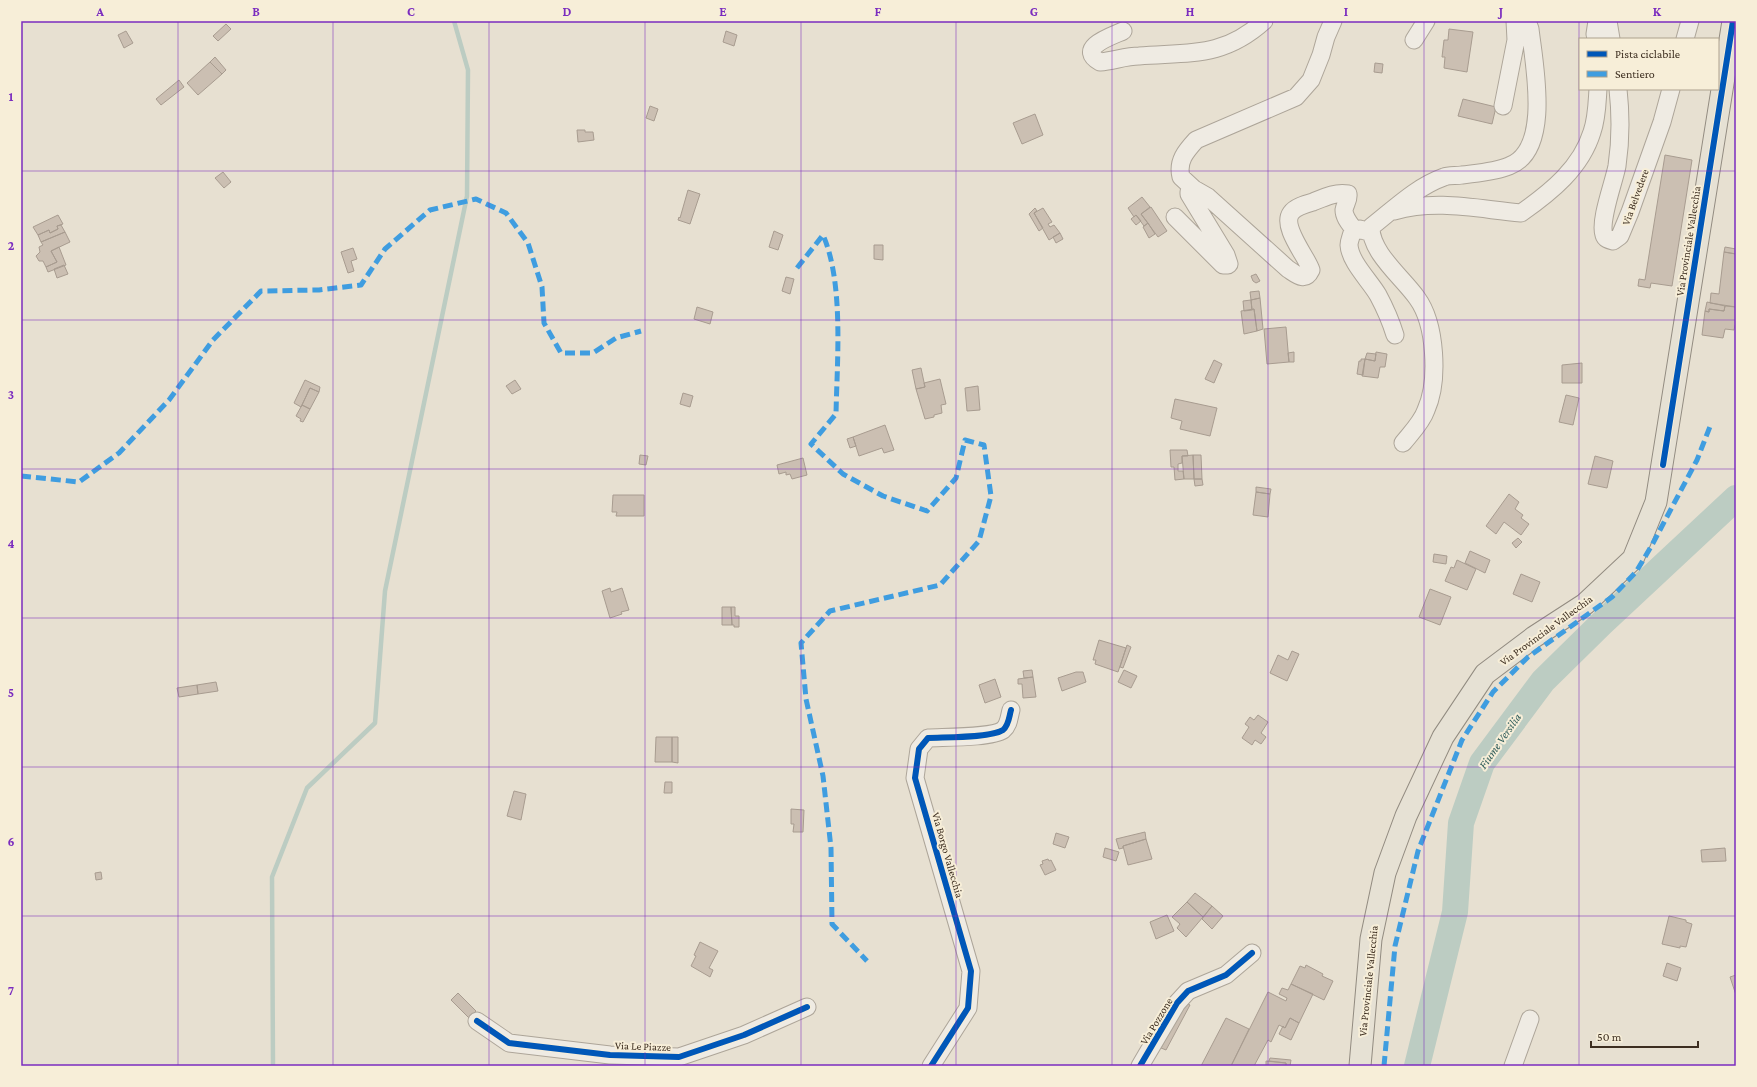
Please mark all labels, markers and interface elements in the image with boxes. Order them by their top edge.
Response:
text: A [95,4,104,19]
text: B [252,4,260,19]
text: C [407,4,415,19]
text: D [563,4,572,19]
text: E [719,4,727,19]
text: F [875,4,882,19]
text: G [1030,4,1038,19]
text: H [1186,4,1195,19]
text: I [1344,4,1348,19]
text: J [1497,4,1503,19]
text: K [1653,4,1662,19]
legend [1579,38,1719,90]
text: Pista ciclabile [1615,47,1680,61]
text: Sentiero [1615,67,1655,81]
text: 1 [9,89,14,104]
street label: Via Belvedere [1619,167,1651,227]
street label: Via Provinciale Vallecchia [1673,185,1703,297]
text: 2 [8,238,15,253]
text: 3 [8,387,14,402]
text: 4 [7,536,15,551]
street label: Via Provinciale Vallecchia [1497,592,1595,668]
text: 5 [8,685,14,700]
water label: Fiume Versilia [1476,710,1524,771]
street label: Via Borgo Vallecchia [929,811,966,899]
text: 6 [7,834,15,849]
street label: Via Provinciale Vallecchia [1356,925,1380,1037]
text: 7 [8,983,14,998]
street label: Via Pozzone [1137,995,1175,1047]
scale bar [1591,1023,1698,1049]
text: 50 m [1597,1030,1622,1044]
street label: Via Le Piazze [615,1039,671,1053]

